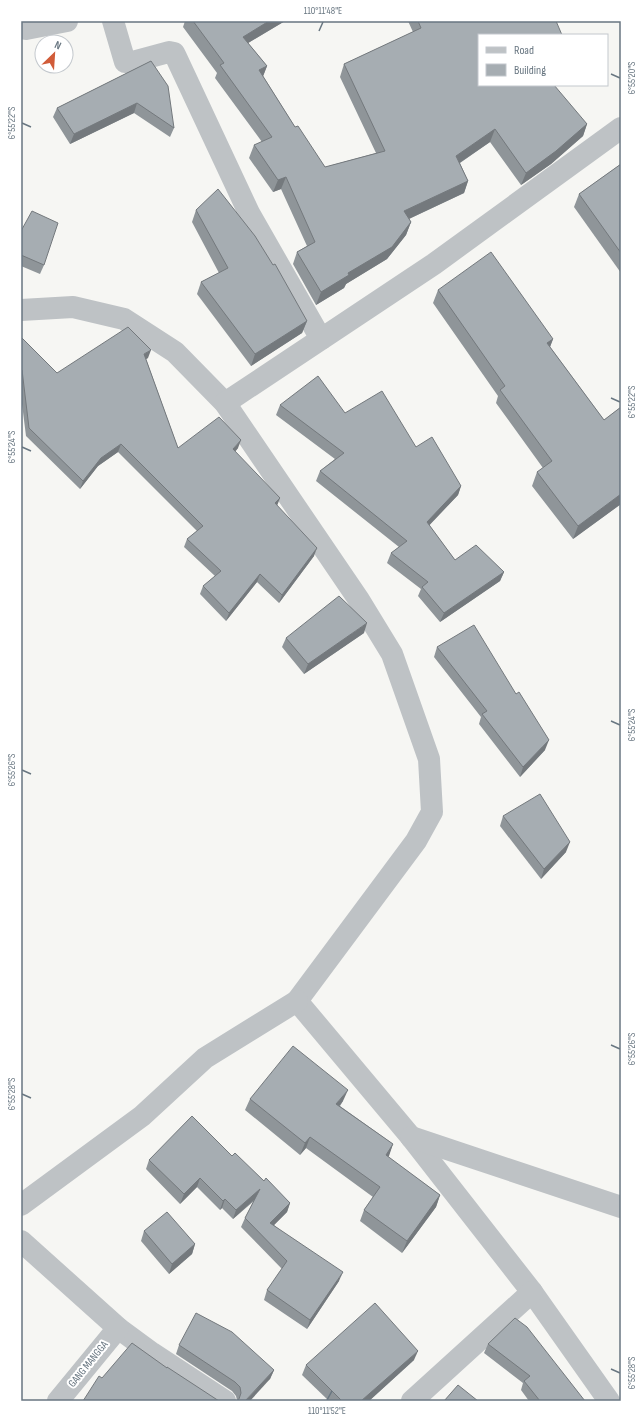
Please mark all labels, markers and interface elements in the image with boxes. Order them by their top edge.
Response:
text: 110°11'48"E [304,5,342,17]
north arrow [34,34,74,74]
legend [478,34,608,86]
text: N [53,38,64,53]
text: Road [514,43,534,58]
text: 6°55'20"S [626,62,638,94]
text: Building [514,63,546,78]
text: 6°55'22"S [6,107,18,139]
text: 6°55'22"S [626,386,638,418]
text: 6°55'24"S [6,431,18,463]
text: 6°55'24"S [626,709,638,741]
text: 6°55'26"S [6,754,18,786]
text: 6°55'26"S [626,1033,638,1065]
text: 6°55'28"S [6,1078,18,1110]
street label: GANG MANGGA [65,1338,111,1390]
text: 6°55'28"S [626,1357,638,1389]
text: 110°11'52"E [308,1405,346,1417]

